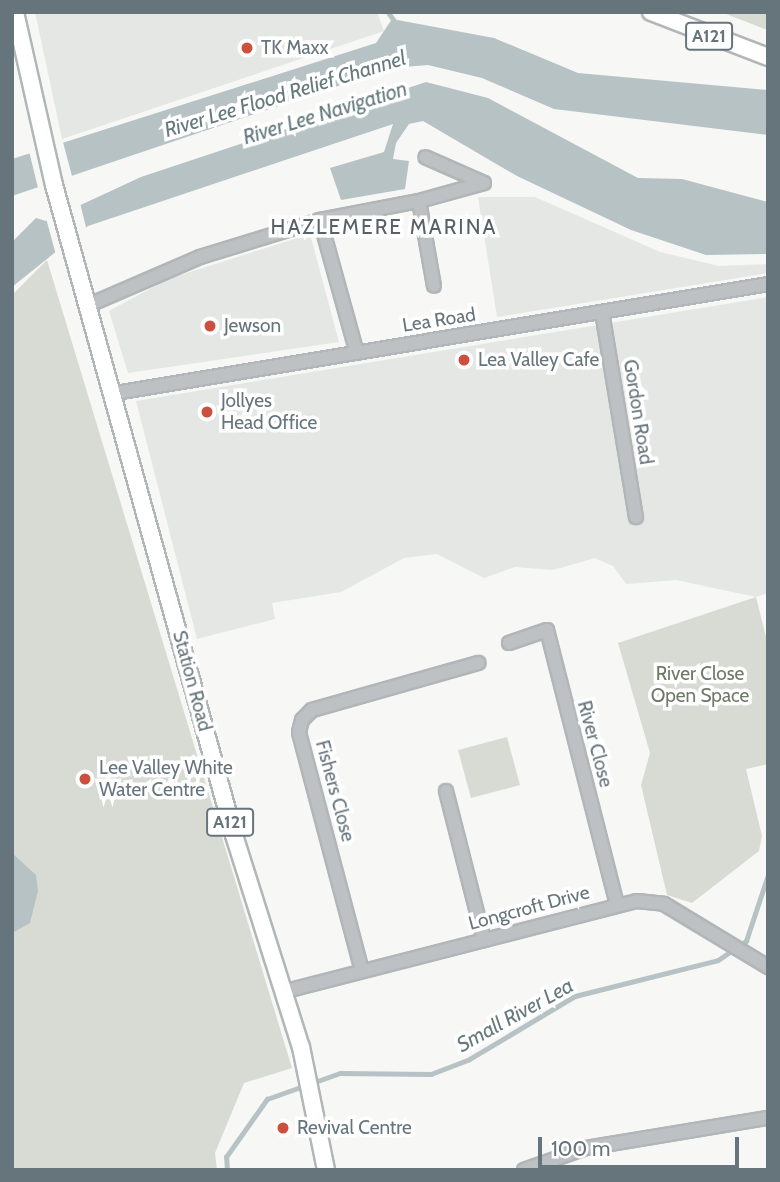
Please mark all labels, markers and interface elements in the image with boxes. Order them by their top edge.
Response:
road number: A121 [684,22,734,51]
place label: TK Maxx [261,37,329,59]
marker: TK Maxx [239,40,255,56]
water label: River Lee Flood Relief Channel [161,45,409,143]
water label: River Lee Navigation [240,76,410,150]
district label: HAZLEMERE MARINA [273,214,495,240]
street label: Lea Road [401,303,477,337]
place label: Jewson [224,315,281,337]
marker: Jewson [202,318,218,334]
place label: Lea Valley Cafe [478,349,599,371]
marker: Lea Valley Cafe [456,352,472,368]
street label: Gordon Road [618,358,658,466]
place label: Jollyes Head Office [221,390,317,434]
marker: Jollyes Head Office [199,404,215,420]
street label: Station Road [168,628,216,734]
park label: River Close Open Space [651,663,749,707]
street label: River Close [573,698,617,790]
street label: Fishers Close [311,738,359,844]
place label: Lee Valley White Water Centre [99,757,233,801]
marker: Lee Valley White Water Centre [77,771,93,787]
road number: A121 [205,808,254,836]
street label: Longcroft Drive [466,881,592,935]
water label: Small River Lea [452,973,578,1057]
place label: Revival Centre [297,1117,412,1139]
marker: Revival Centre [275,1120,291,1136]
scale bar [542,1122,743,1166]
text: 100 m [551,1136,610,1161]

